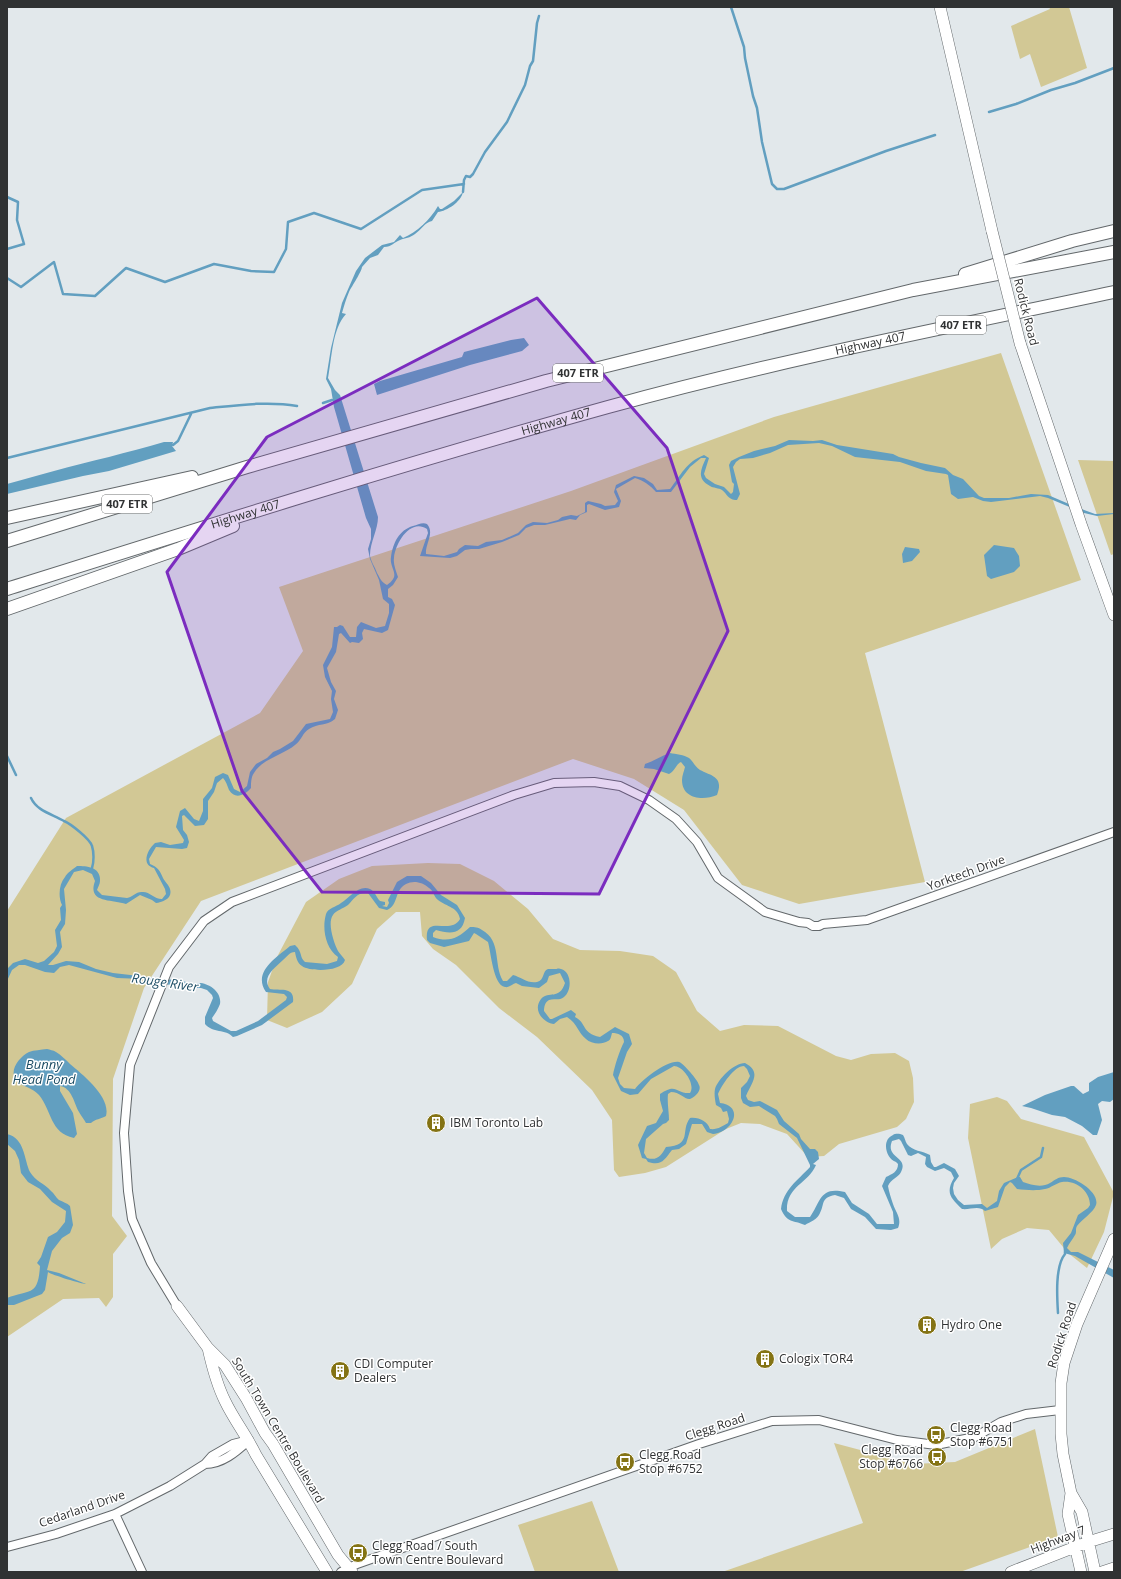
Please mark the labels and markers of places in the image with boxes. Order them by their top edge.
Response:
building icon: IBM Toronto Lab [425,1112,447,1134]
place label: IBM Toronto Lab [450,1114,543,1131]
building icon: Hydro One [916,1314,938,1336]
place label: Hydro One [941,1316,1002,1333]
building icon: Cologix TOR4 [754,1348,776,1370]
place label: Cologix TOR4 [779,1350,853,1367]
place label: CDI Computer Dealers [354,1355,433,1386]
building icon: CDI Computer Dealers [329,1360,351,1382]
place label: Clegg Road Stop #6751 [950,1419,1014,1450]
bus stop icon: Clegg Road Stop #6751 [925,1424,947,1446]
place label: Clegg Road Stop #6766 [859,1441,923,1472]
place label: Clegg Road Stop #6752 [639,1446,703,1477]
bus stop icon: Clegg Road Stop #6766 [926,1446,948,1468]
bus stop icon: Clegg Road Stop #6752 [614,1451,636,1473]
place label: Clegg Road / South Town Centre Boulevard [372,1537,503,1568]
bus stop icon: Clegg Road / South Town Centre Boulevard [347,1542,369,1564]

